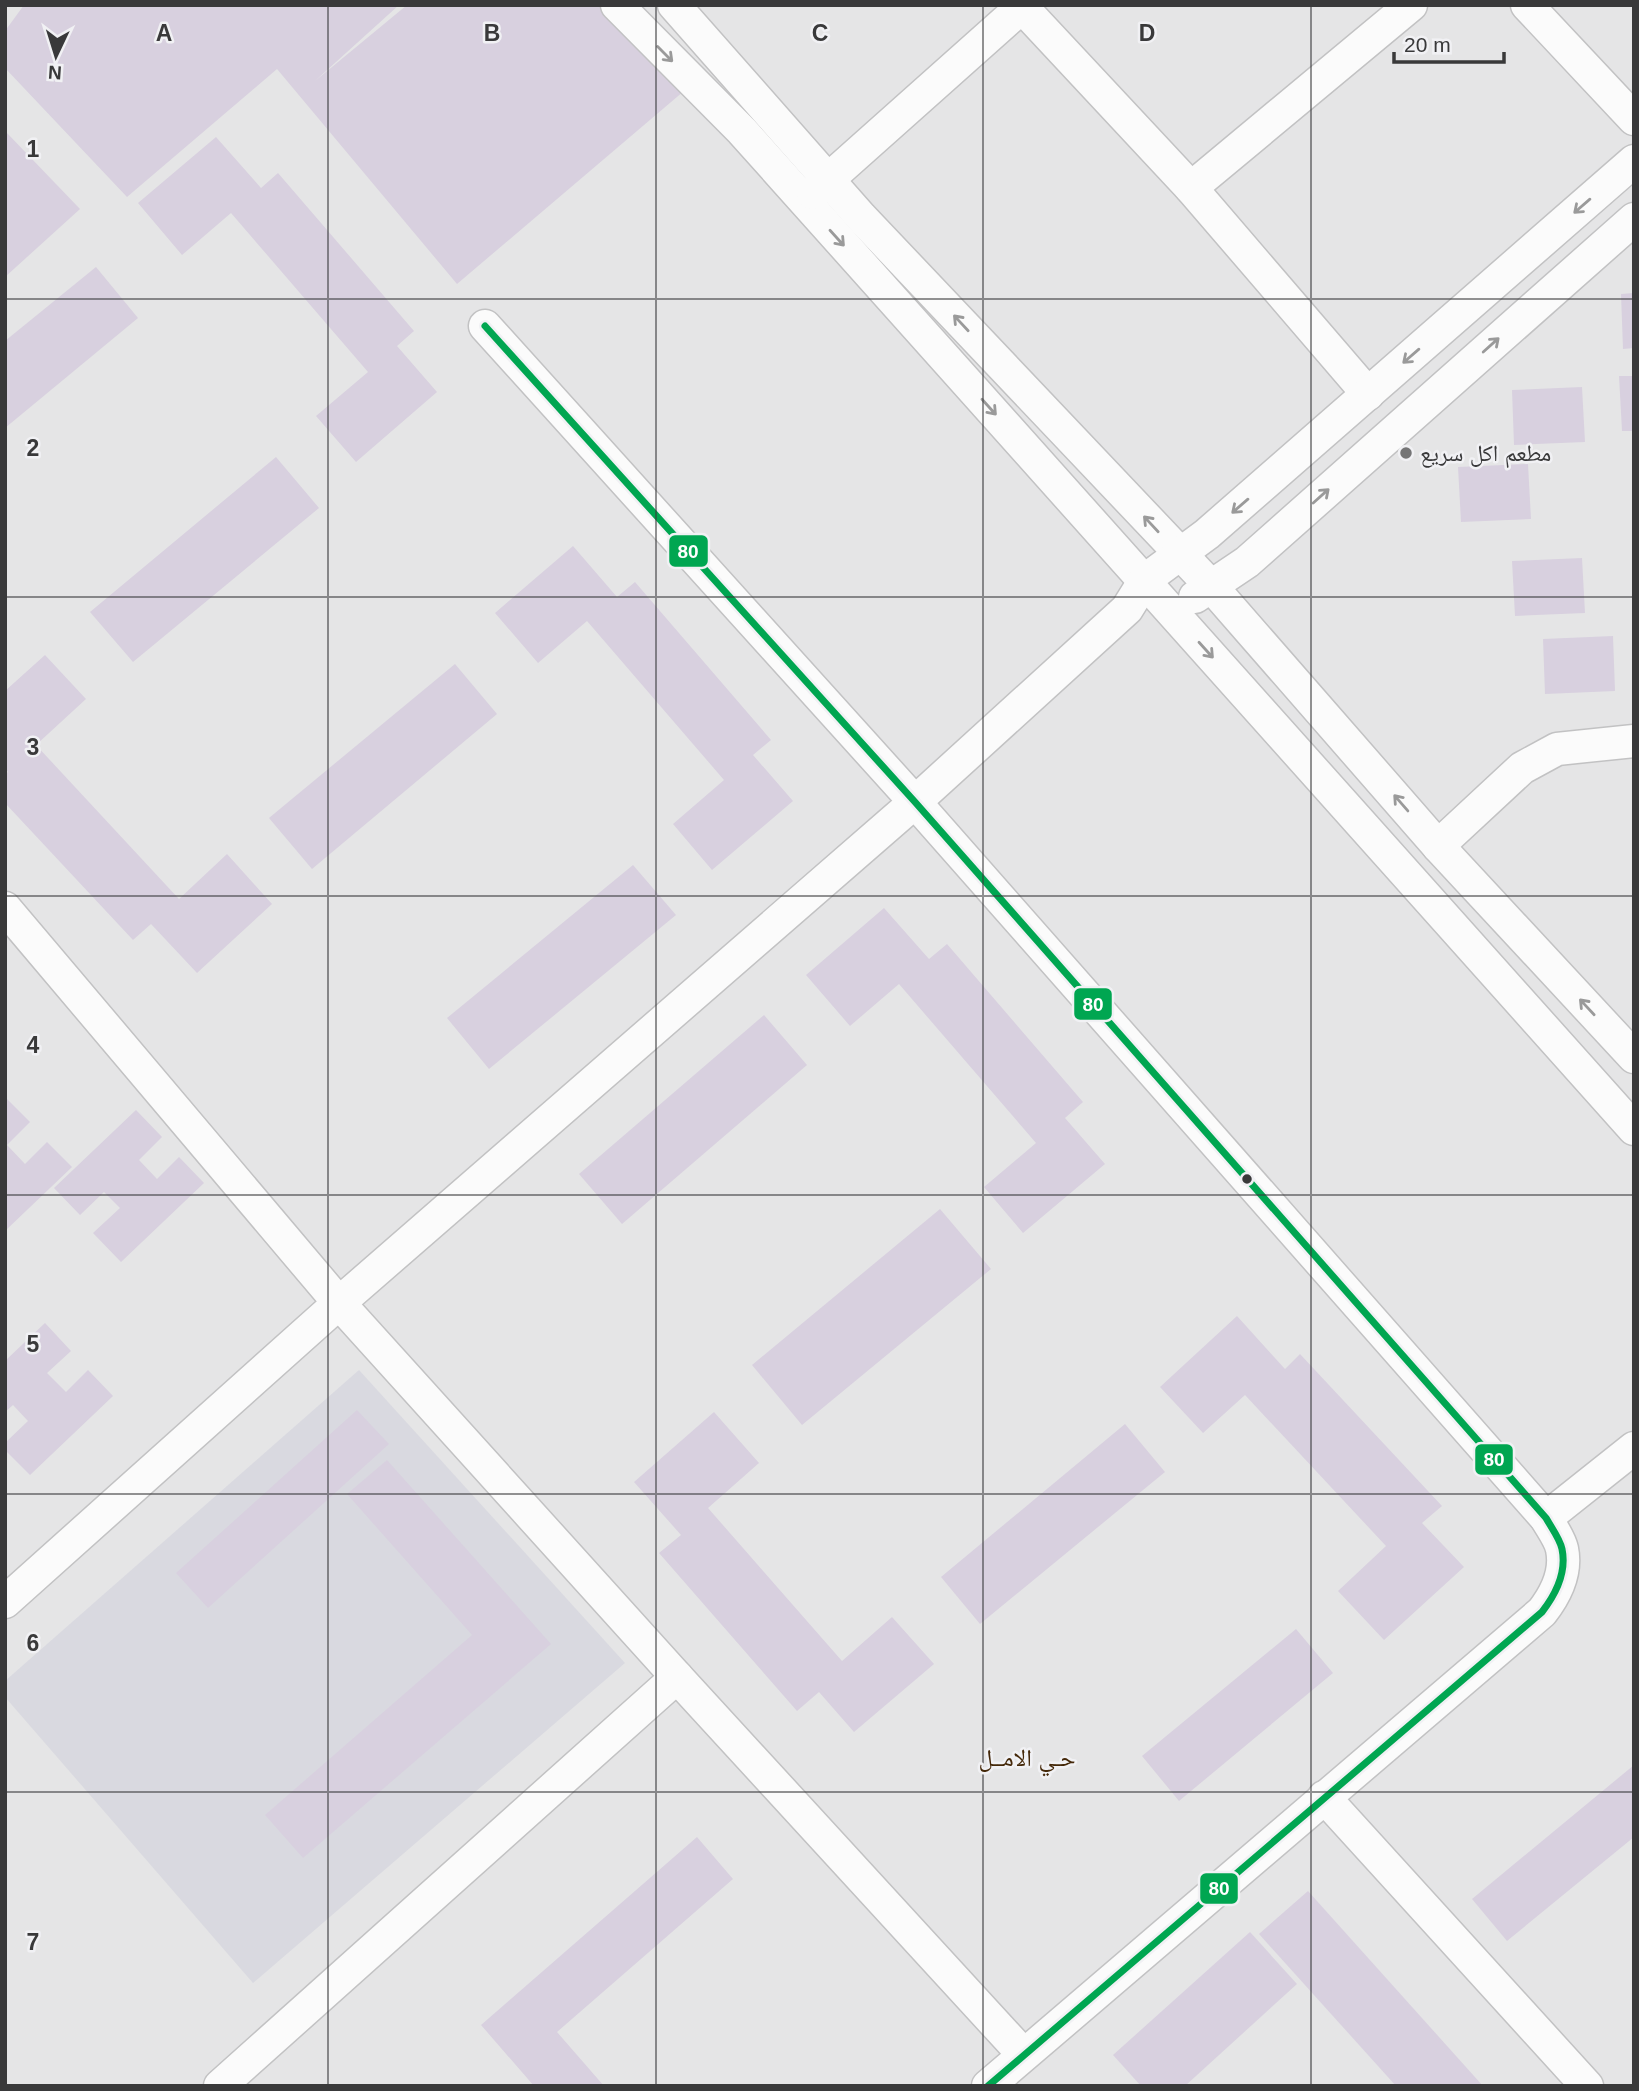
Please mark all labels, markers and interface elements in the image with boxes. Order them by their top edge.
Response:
text: A [156,20,172,46]
text: B [484,20,500,46]
text: C [812,20,828,46]
text: D [1139,20,1155,46]
north arrow [21,21,91,91]
scale bar [1394,21,1504,65]
text: 20 m [1404,33,1451,56]
one-way arrow [657,45,674,62]
text: N [47,62,62,83]
text: 1 [27,136,40,162]
one-way arrow [1574,198,1592,214]
one-way arrow [829,229,846,246]
one-way arrow [953,314,969,332]
one-way arrow [1482,337,1500,353]
one-way arrow [1402,348,1420,364]
one-way arrow [981,398,998,415]
text: 2 [27,435,39,461]
place label: مطعم اكل سريع [1420,440,1551,469]
marker: مطعم اكل سريع [1398,445,1414,461]
one-way arrow [1312,488,1330,504]
one-way arrow [1231,498,1249,514]
one-way arrow [1143,515,1159,533]
line badge: 80 [668,534,709,568]
text: 80 [677,541,699,562]
one-way arrow [1198,640,1214,658]
text: 3 [27,734,39,760]
one-way arrow [1393,794,1409,812]
line badge: 80 [1073,987,1113,1021]
text: 80 [1082,994,1104,1015]
one-way arrow [1579,999,1596,1016]
text: 4 [27,1032,40,1058]
unlabelled marker [1240,1172,1254,1186]
text: 5 [27,1331,40,1357]
line badge: 80 [1474,1443,1514,1476]
text: 80 [1483,1449,1505,1470]
text: 6 [27,1630,39,1656]
district label: حـي الامــل [979,1744,1075,1777]
line badge: 80 [1199,1872,1239,1905]
text: 80 [1208,1878,1230,1899]
text: 7 [27,1929,39,1955]

